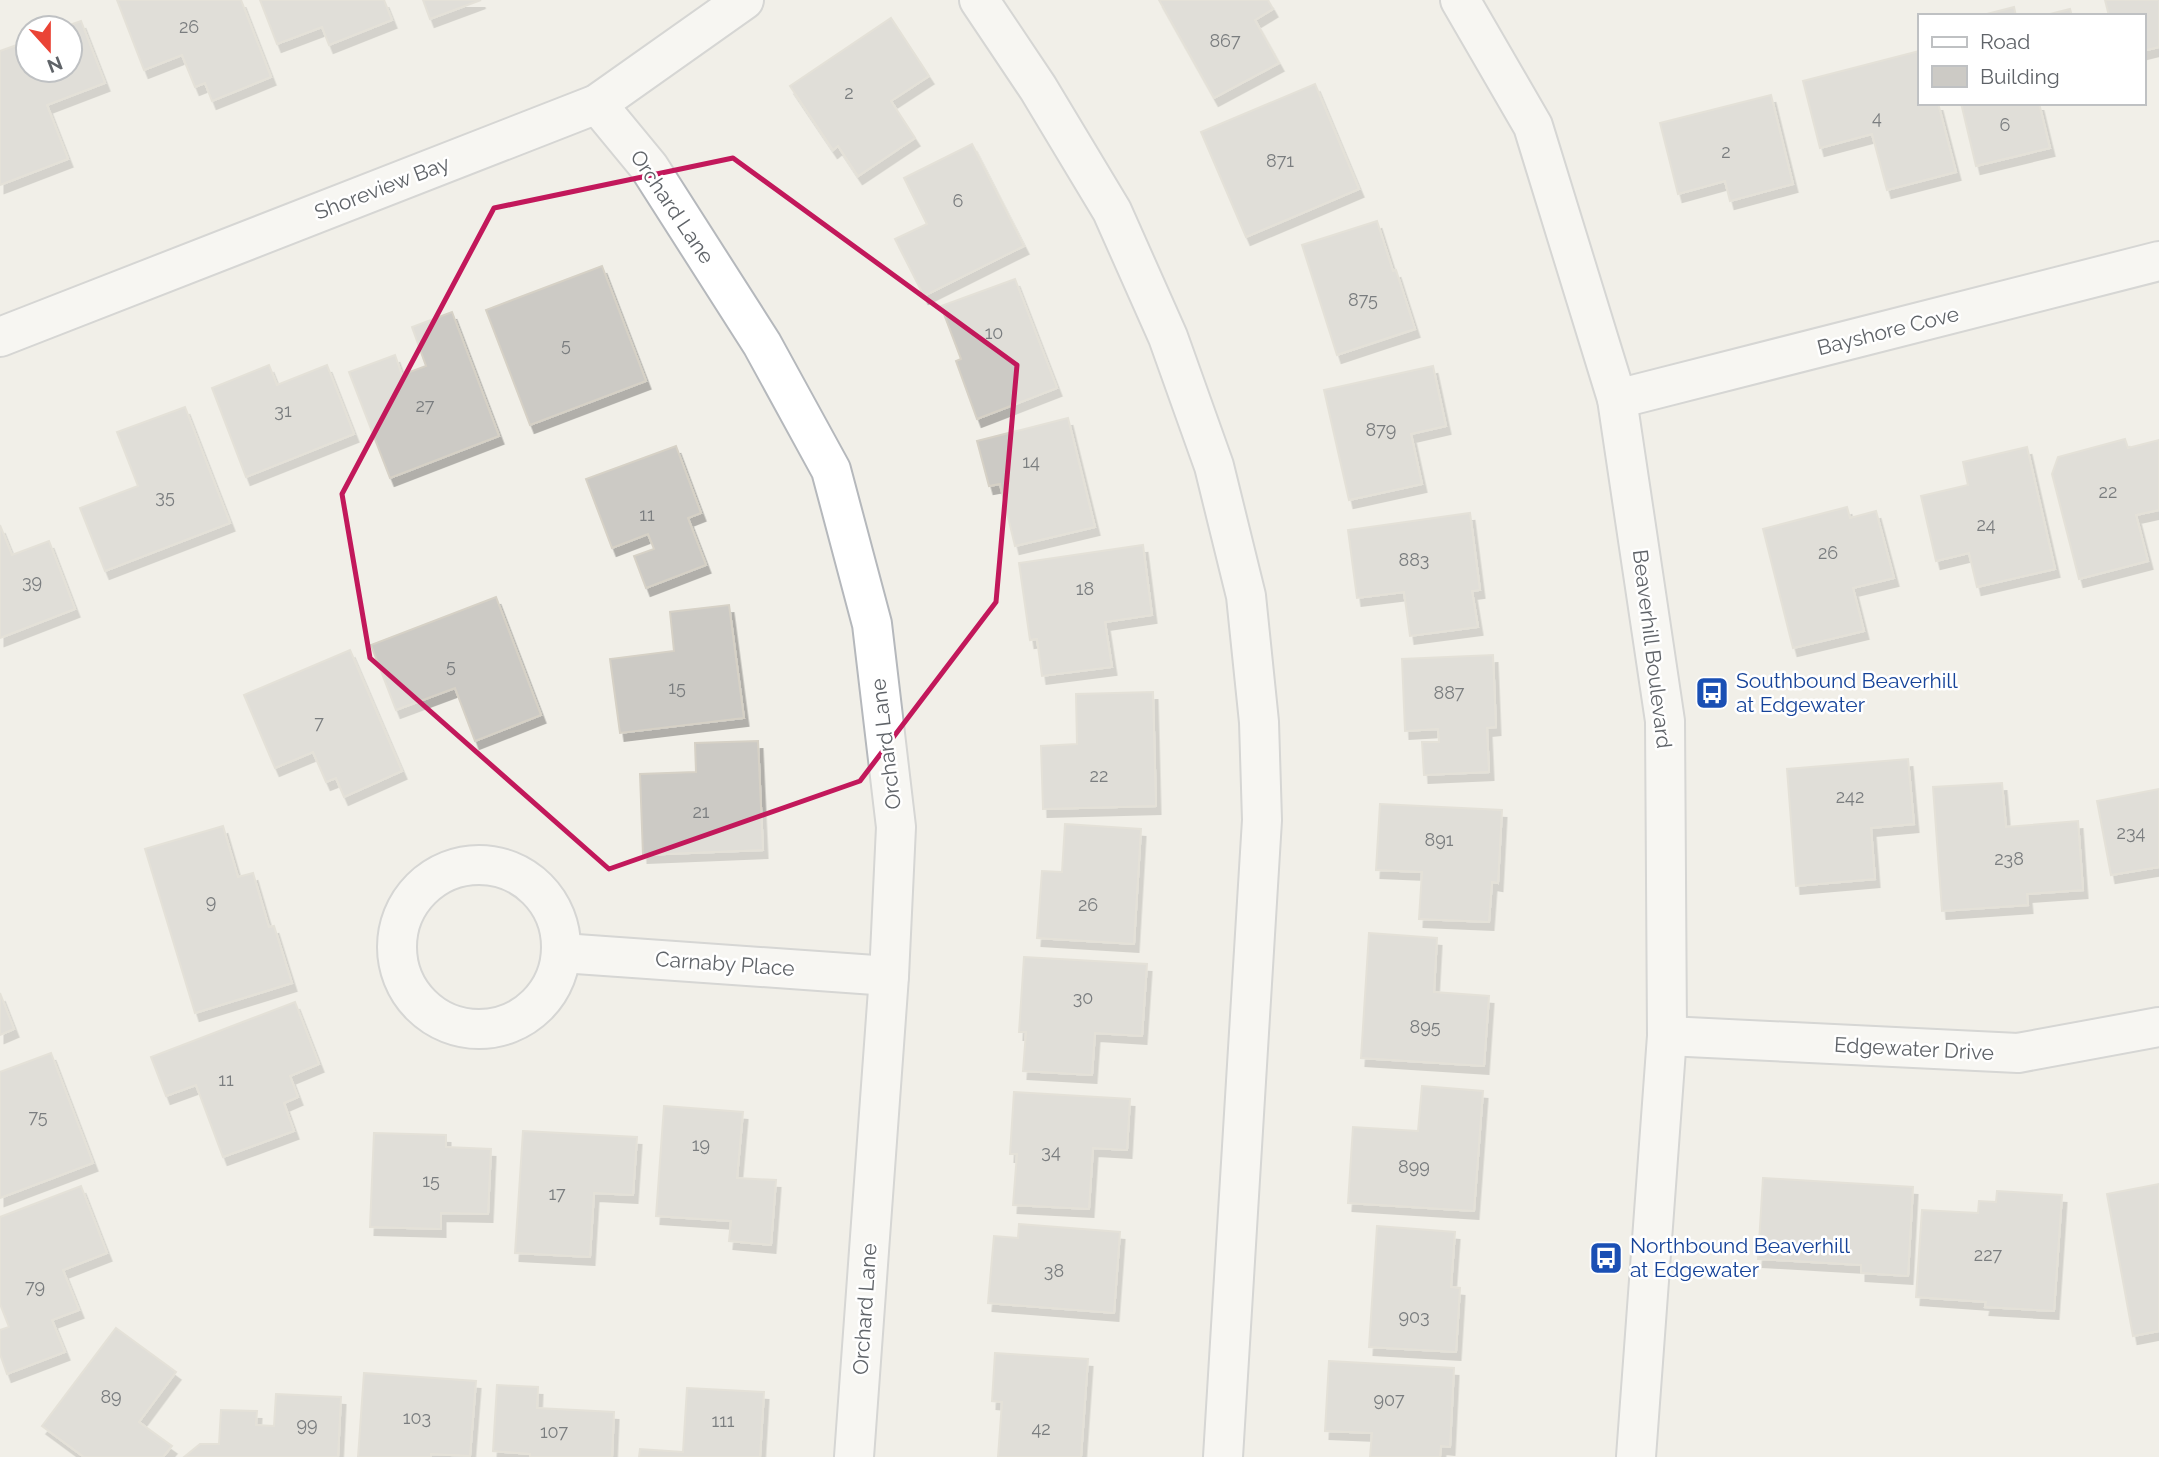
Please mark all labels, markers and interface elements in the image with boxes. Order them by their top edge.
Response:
north arrow [14,14,84,84]
legend [1918,14,2145,105]
house number: 26 [179,16,199,37]
text: Road [1980,29,2030,54]
house number: 867 [1209,30,1241,51]
text: N [44,52,66,78]
text: Building [1980,64,2060,89]
house number: 2 [844,82,854,103]
house number: 4 [1872,107,1882,128]
house number: 6 [2000,114,2011,135]
house number: 2 [1721,141,1731,162]
street label: Orchard Lane [625,145,720,268]
street label: Shoreview Bay [311,150,453,225]
house number: 871 [1266,150,1294,171]
house number: 6 [953,190,964,211]
house number: 875 [1348,289,1378,310]
street label: Bayshore Cove [1814,301,1961,360]
house number: 10 [985,322,1003,343]
house number: 5 [561,334,571,355]
house number: 27 [415,395,435,416]
house number: 31 [274,400,292,421]
house number: 879 [1366,419,1396,440]
house number: 14 [1022,451,1040,472]
house number: 22 [2099,481,2117,502]
house number: 35 [155,486,175,507]
house number: 11 [639,504,655,525]
house number: 24 [1976,514,1996,535]
house number: 26 [1818,542,1838,563]
street label: Beaverhill Boulevard [1628,548,1677,750]
house number: 883 [1399,549,1429,570]
house number: 39 [22,571,42,592]
house number: 18 [1076,578,1094,599]
house number: 5 [446,655,456,676]
place label: Southbound Beaverhill at Edgewater [1736,668,1958,717]
bus stop icon: Southbound Beaverhill at Edgewater [1693,674,1731,712]
house number: 15 [668,677,686,698]
street label: Orchard Lane [865,677,906,811]
house number: 887 [1434,682,1465,703]
house number: 7 [314,712,324,733]
house number: 22 [1090,765,1108,786]
house number: 242 [1836,786,1864,807]
house number: 21 [692,801,710,822]
house number: 234 [2117,822,2146,843]
house number: 891 [1425,829,1454,850]
house number: 238 [1994,848,2024,869]
house number: 9 [206,891,216,912]
house number: 26 [1078,894,1098,915]
street label: Carnaby Place [655,946,796,981]
house number: 30 [1073,987,1093,1008]
house number: 895 [1409,1016,1441,1037]
street label: Edgewater Drive [1833,1032,1995,1065]
house number: 11 [218,1069,234,1090]
house number: 75 [28,1106,48,1127]
house number: 19 [692,1134,710,1155]
house number: 34 [1041,1141,1061,1162]
house number: 899 [1398,1156,1430,1177]
house number: 15 [422,1170,440,1191]
house number: 17 [548,1183,566,1204]
place label: Northbound Beaverhill at Edgewater [1630,1233,1850,1282]
bus stop icon: Northbound Beaverhill at Edgewater [1587,1239,1625,1277]
street label: Orchard Lane [847,1242,882,1376]
house number: 227 [1974,1244,2003,1265]
house number: 38 [1044,1260,1064,1281]
house number: 79 [25,1276,45,1297]
house number: 903 [1398,1306,1430,1327]
house number: 89 [100,1386,122,1407]
house number: 907 [1373,1389,1405,1410]
house number: 103 [403,1407,431,1428]
house number: 111 [711,1410,735,1431]
house number: 99 [296,1414,318,1435]
house number: 42 [1031,1418,1051,1439]
house number: 107 [540,1421,568,1442]

